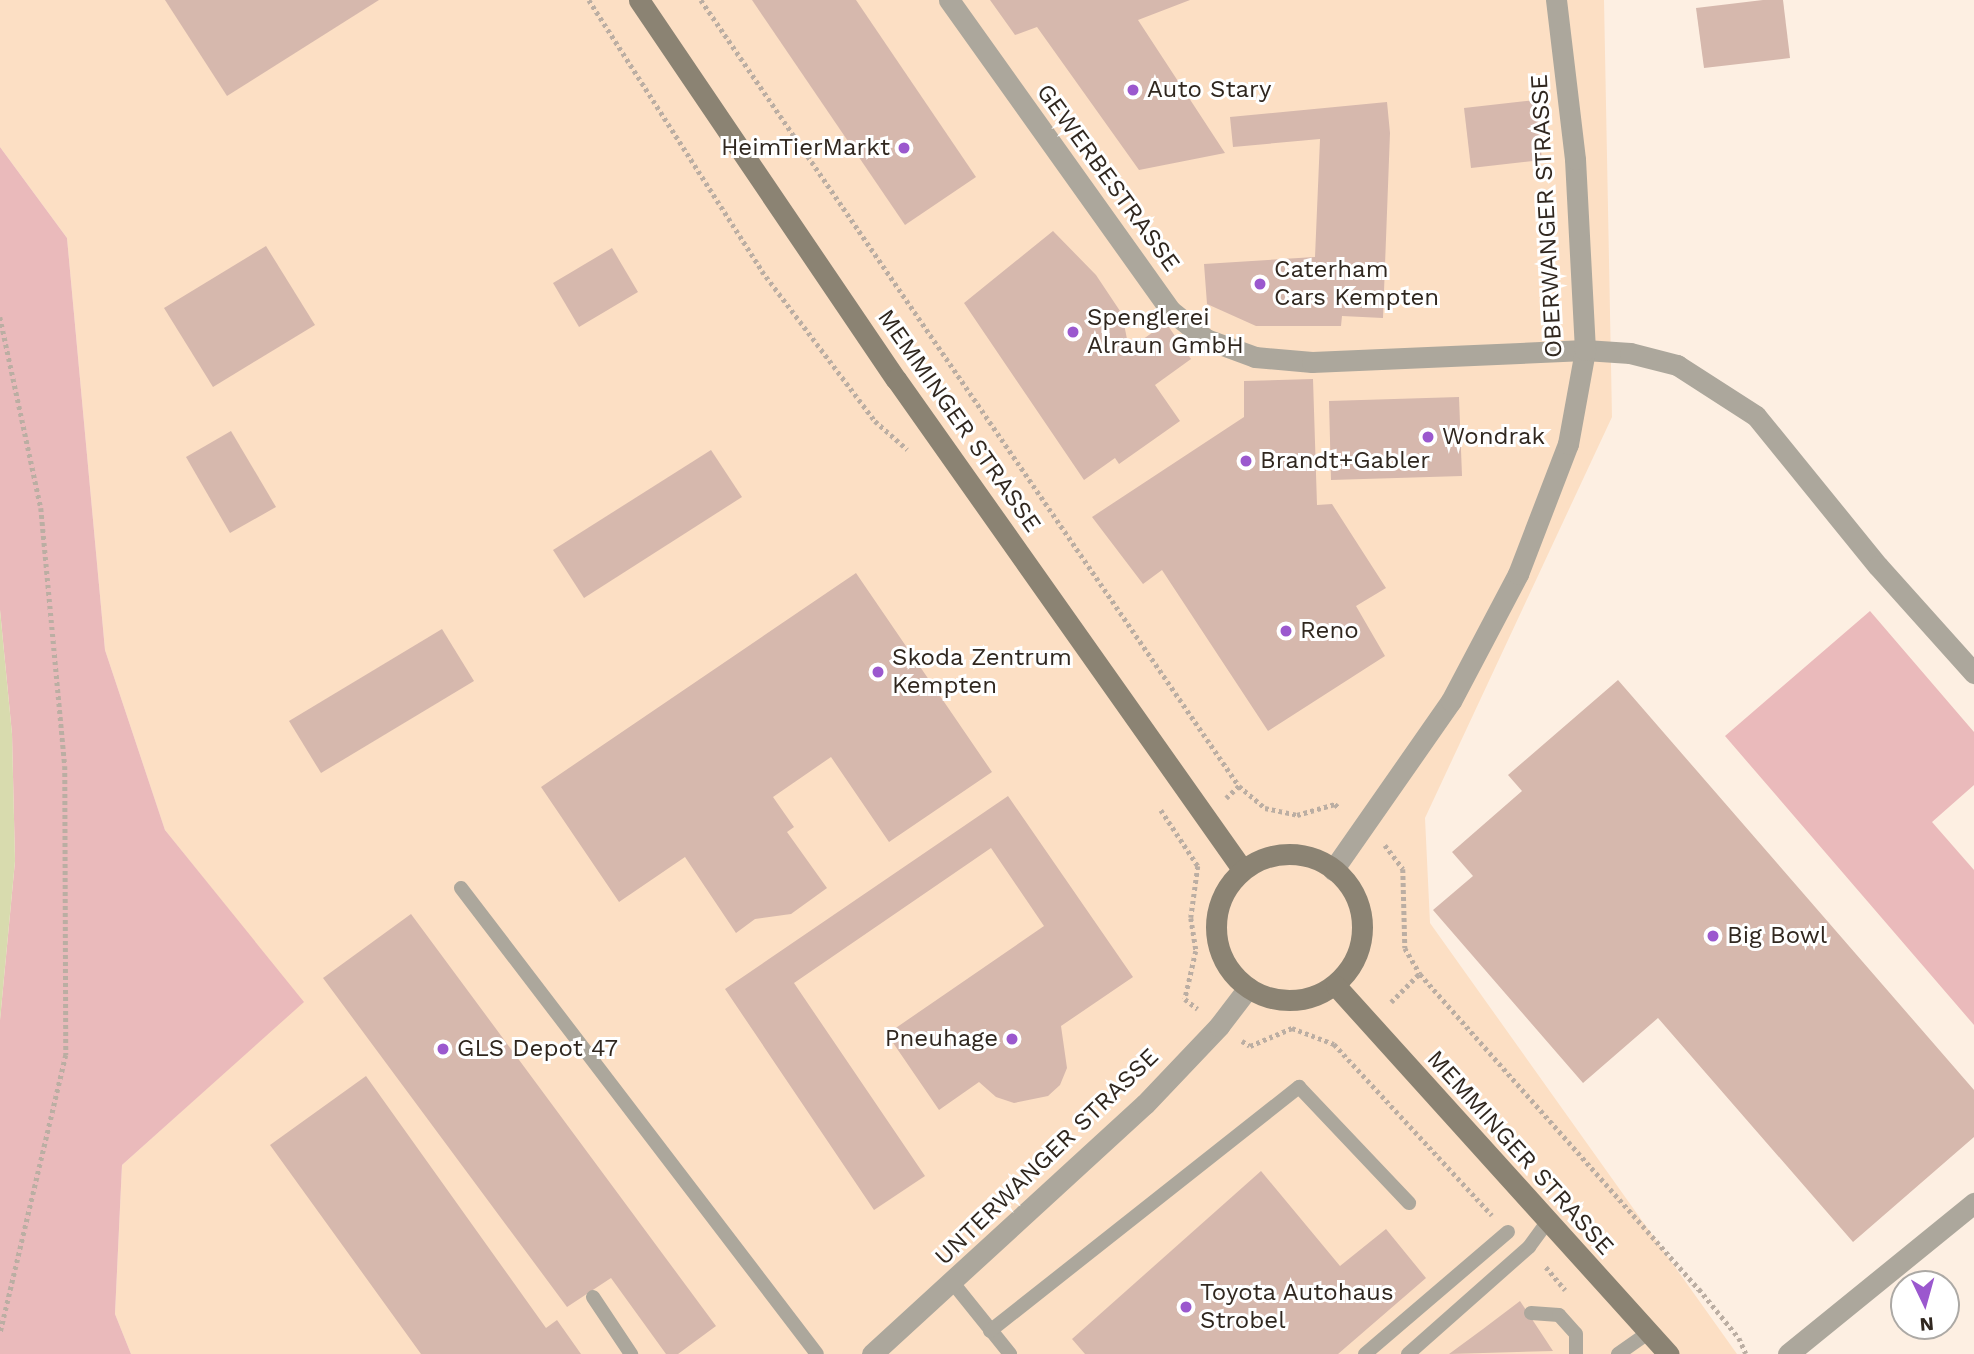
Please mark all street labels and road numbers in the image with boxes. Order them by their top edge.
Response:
street label: OBERWANGER STRASSE [1525,73,1569,359]
street label: GEWERBESTRASSE [1030,79,1186,277]
street label: MEMMINGER STRASSE [871,304,1047,538]
street label: UNTERWANGER STRASSE [929,1043,1165,1271]
street label: MEMMINGER STRASSE [1421,1045,1619,1261]

